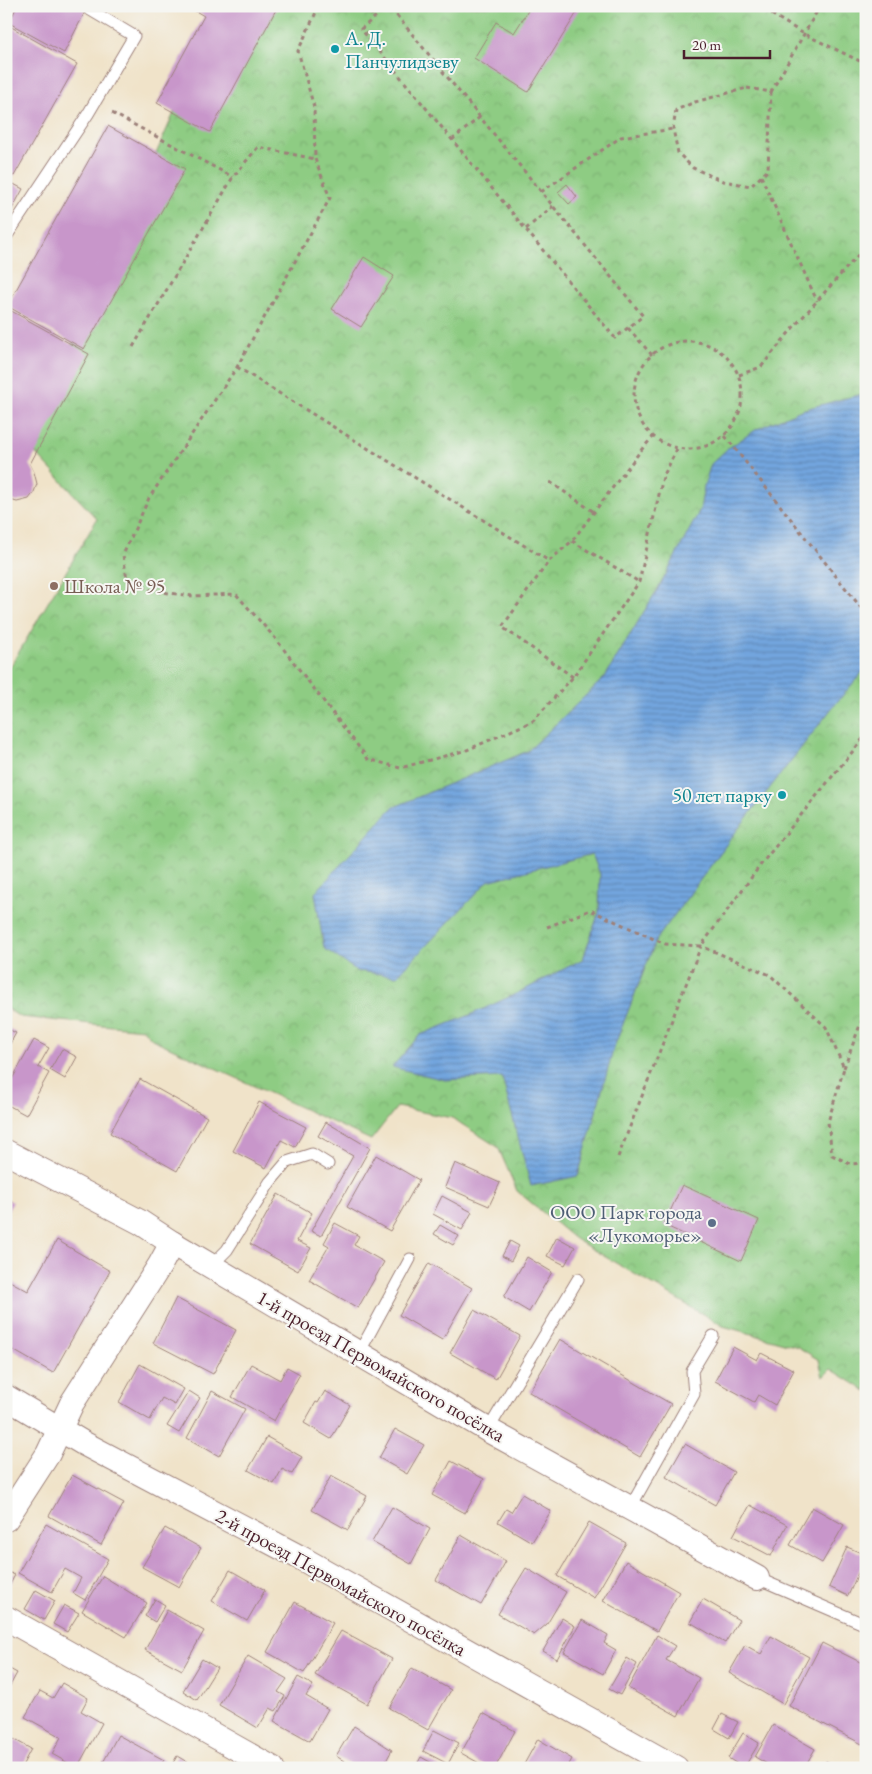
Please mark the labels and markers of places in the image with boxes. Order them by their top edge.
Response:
place label: А. Д. Панчулидзеву [344,25,459,74]
marker: А. Д. Панчулидзеву [329,43,341,55]
place label: Школа № 95 [64,573,165,599]
marker: Школа № 95 [48,580,60,592]
place label: 50 лет парку [672,782,772,808]
marker: 50 лет парку [776,789,788,801]
place label: ООО Парк города «Лукоморье» [550,1199,702,1248]
marker: ООО Парк города «Лукоморье» [706,1217,718,1229]

